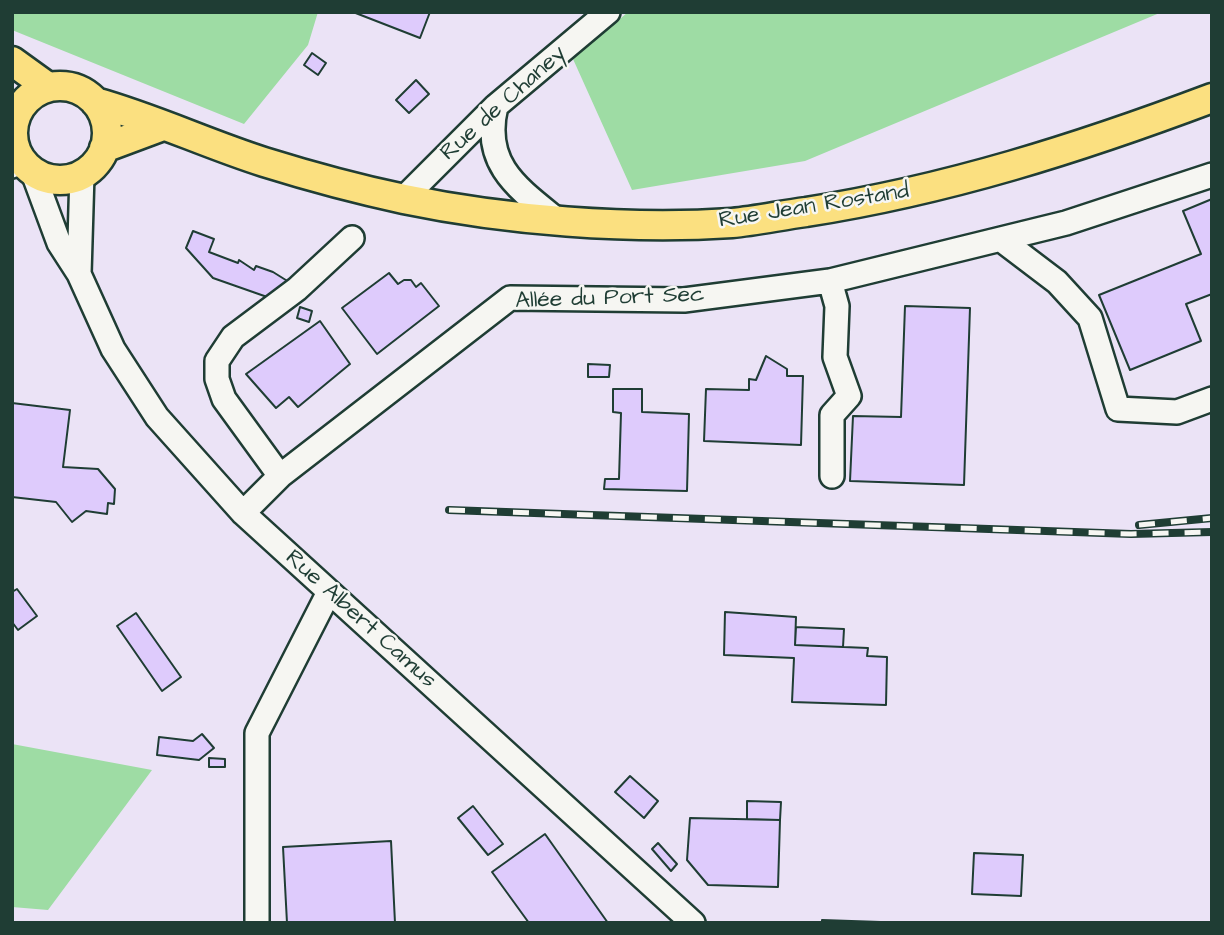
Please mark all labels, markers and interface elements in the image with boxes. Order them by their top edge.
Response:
street label: Rue de Chaney [436,41,572,167]
street label: Rue Jean Rostand [717,178,911,236]
street label: Allée du Port Sec [515,282,705,316]
street label: Rue Albert Camus [279,545,441,695]

